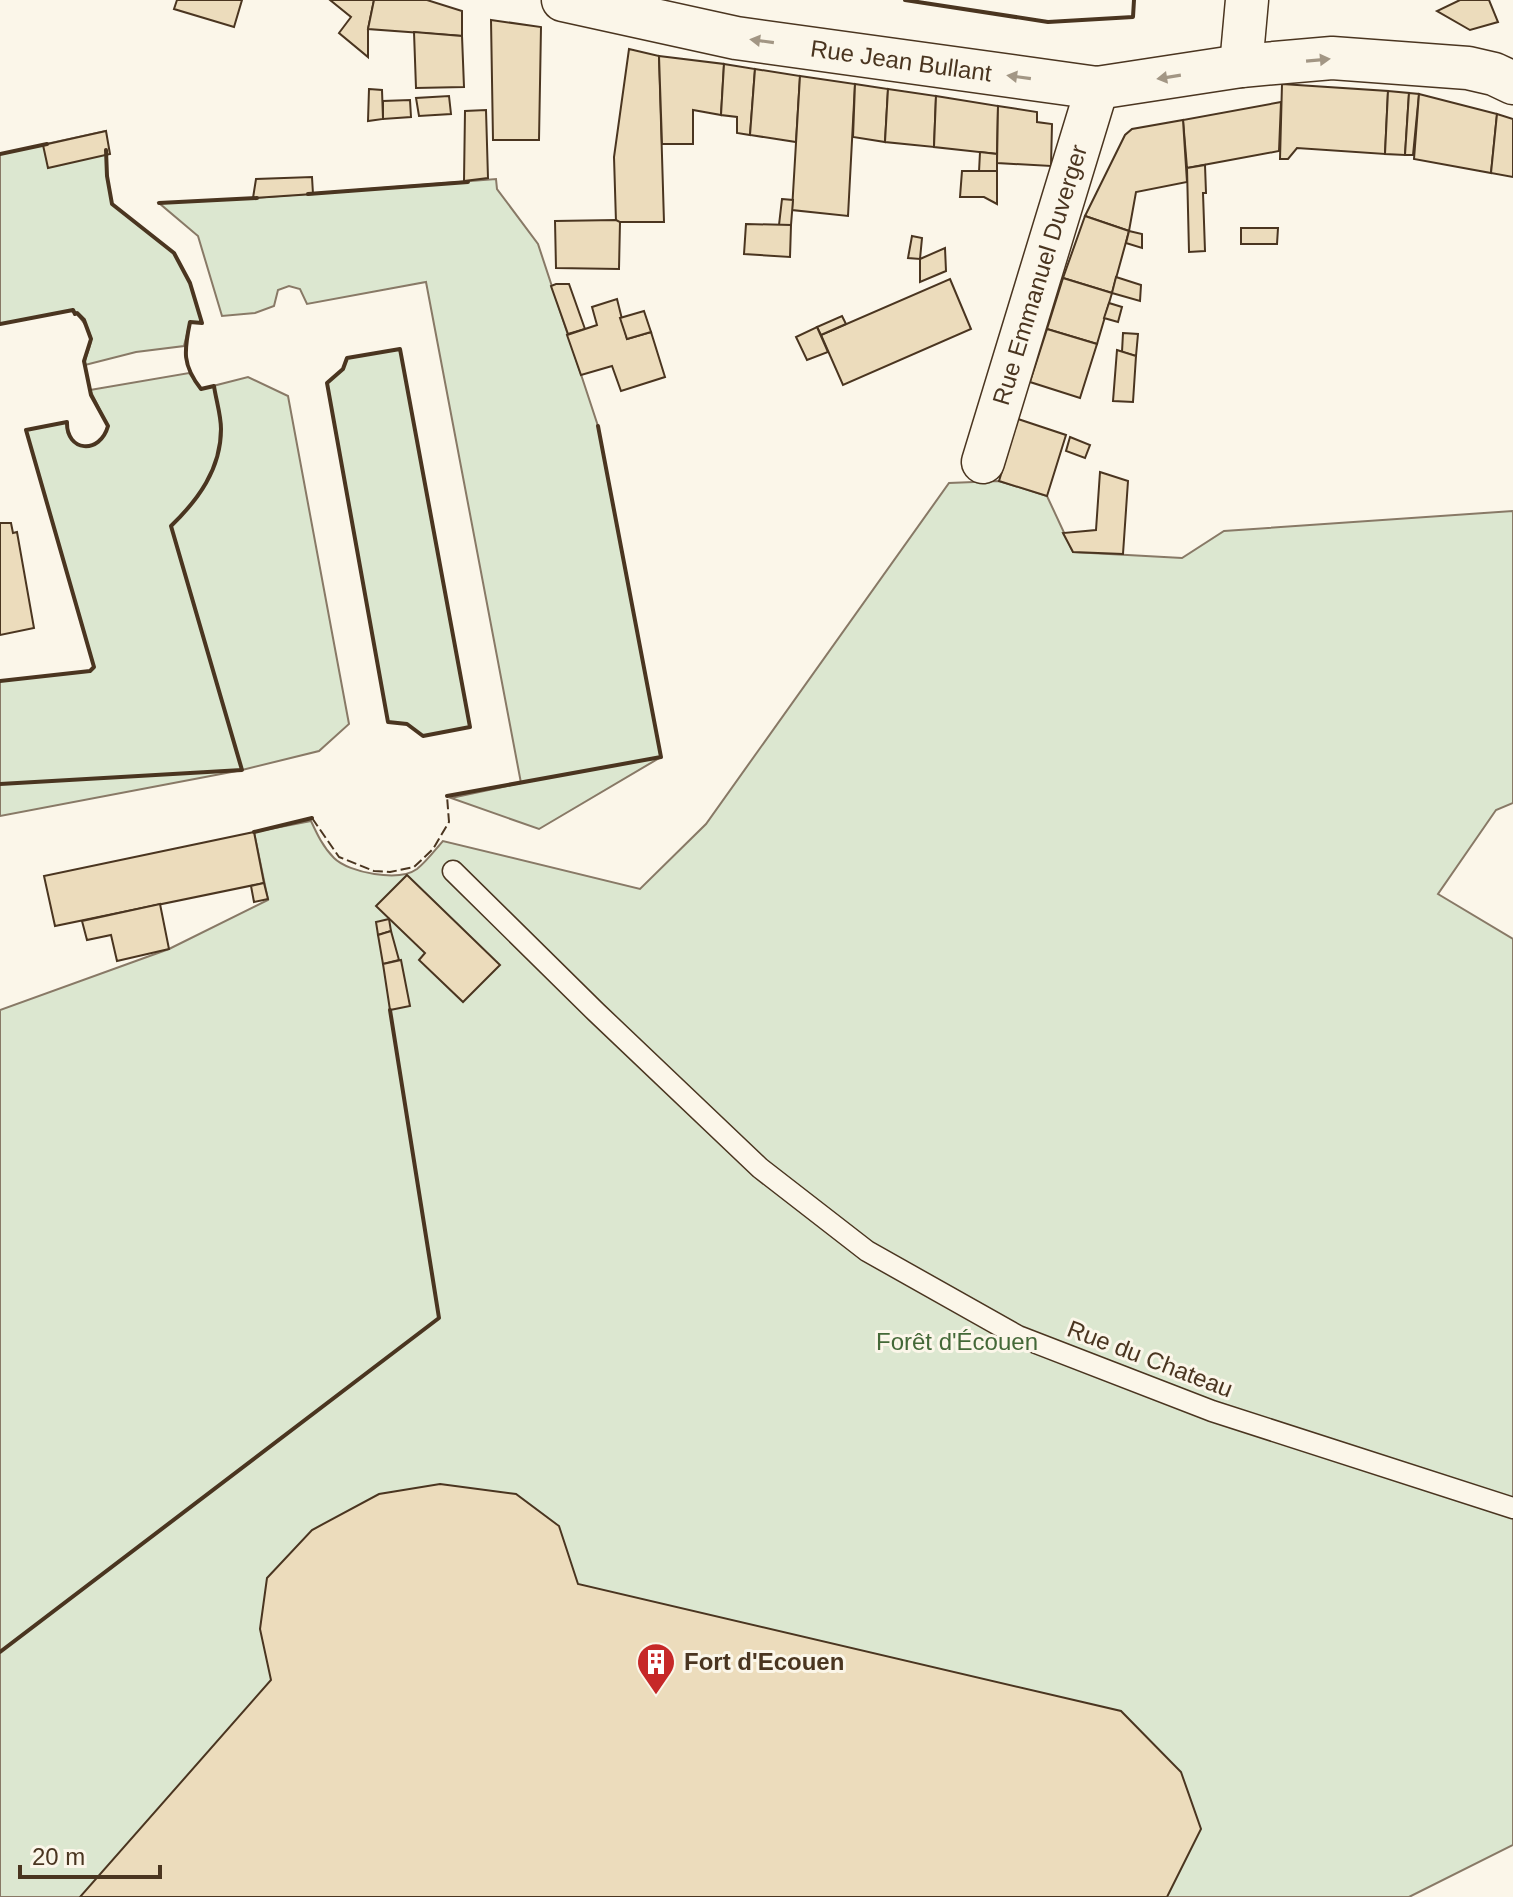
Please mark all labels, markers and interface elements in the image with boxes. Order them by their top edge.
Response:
one-way arrow [749,34,774,47]
street label: Rue Jean Bullant [809,34,994,87]
one-way arrow [1306,53,1331,66]
one-way arrow [1007,70,1032,83]
one-way arrow [1156,71,1181,84]
street label: Rue Emmanuel Duverger [987,141,1092,408]
street label: Rue du Chateau [1064,1315,1237,1402]
park label: Forêt d'Écouen [876,1328,1038,1355]
building icon: Fort d'Ecouen [635,1641,677,1696]
place label: Fort d'Ecouen [684,1648,844,1675]
scale bar [20,1829,160,1879]
text: 20 m [32,1843,85,1870]

